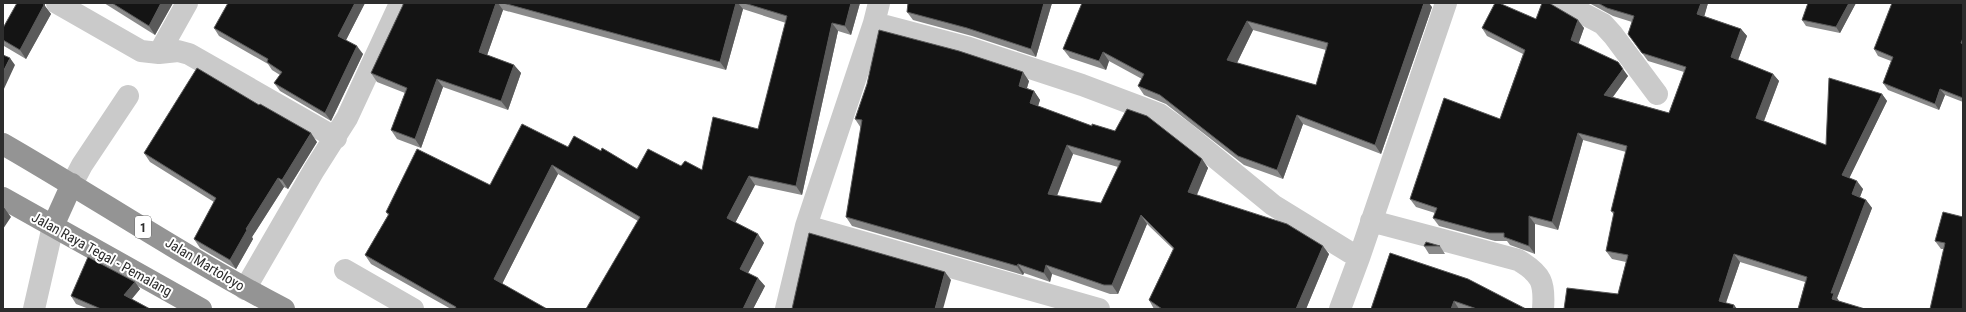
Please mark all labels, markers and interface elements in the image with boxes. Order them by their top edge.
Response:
street label: Jalan Raya Tegal - Pemalang [29,209,175,299]
road number: 1 [135,216,151,238]
street label: Jalan Martoloyo [163,234,247,294]

